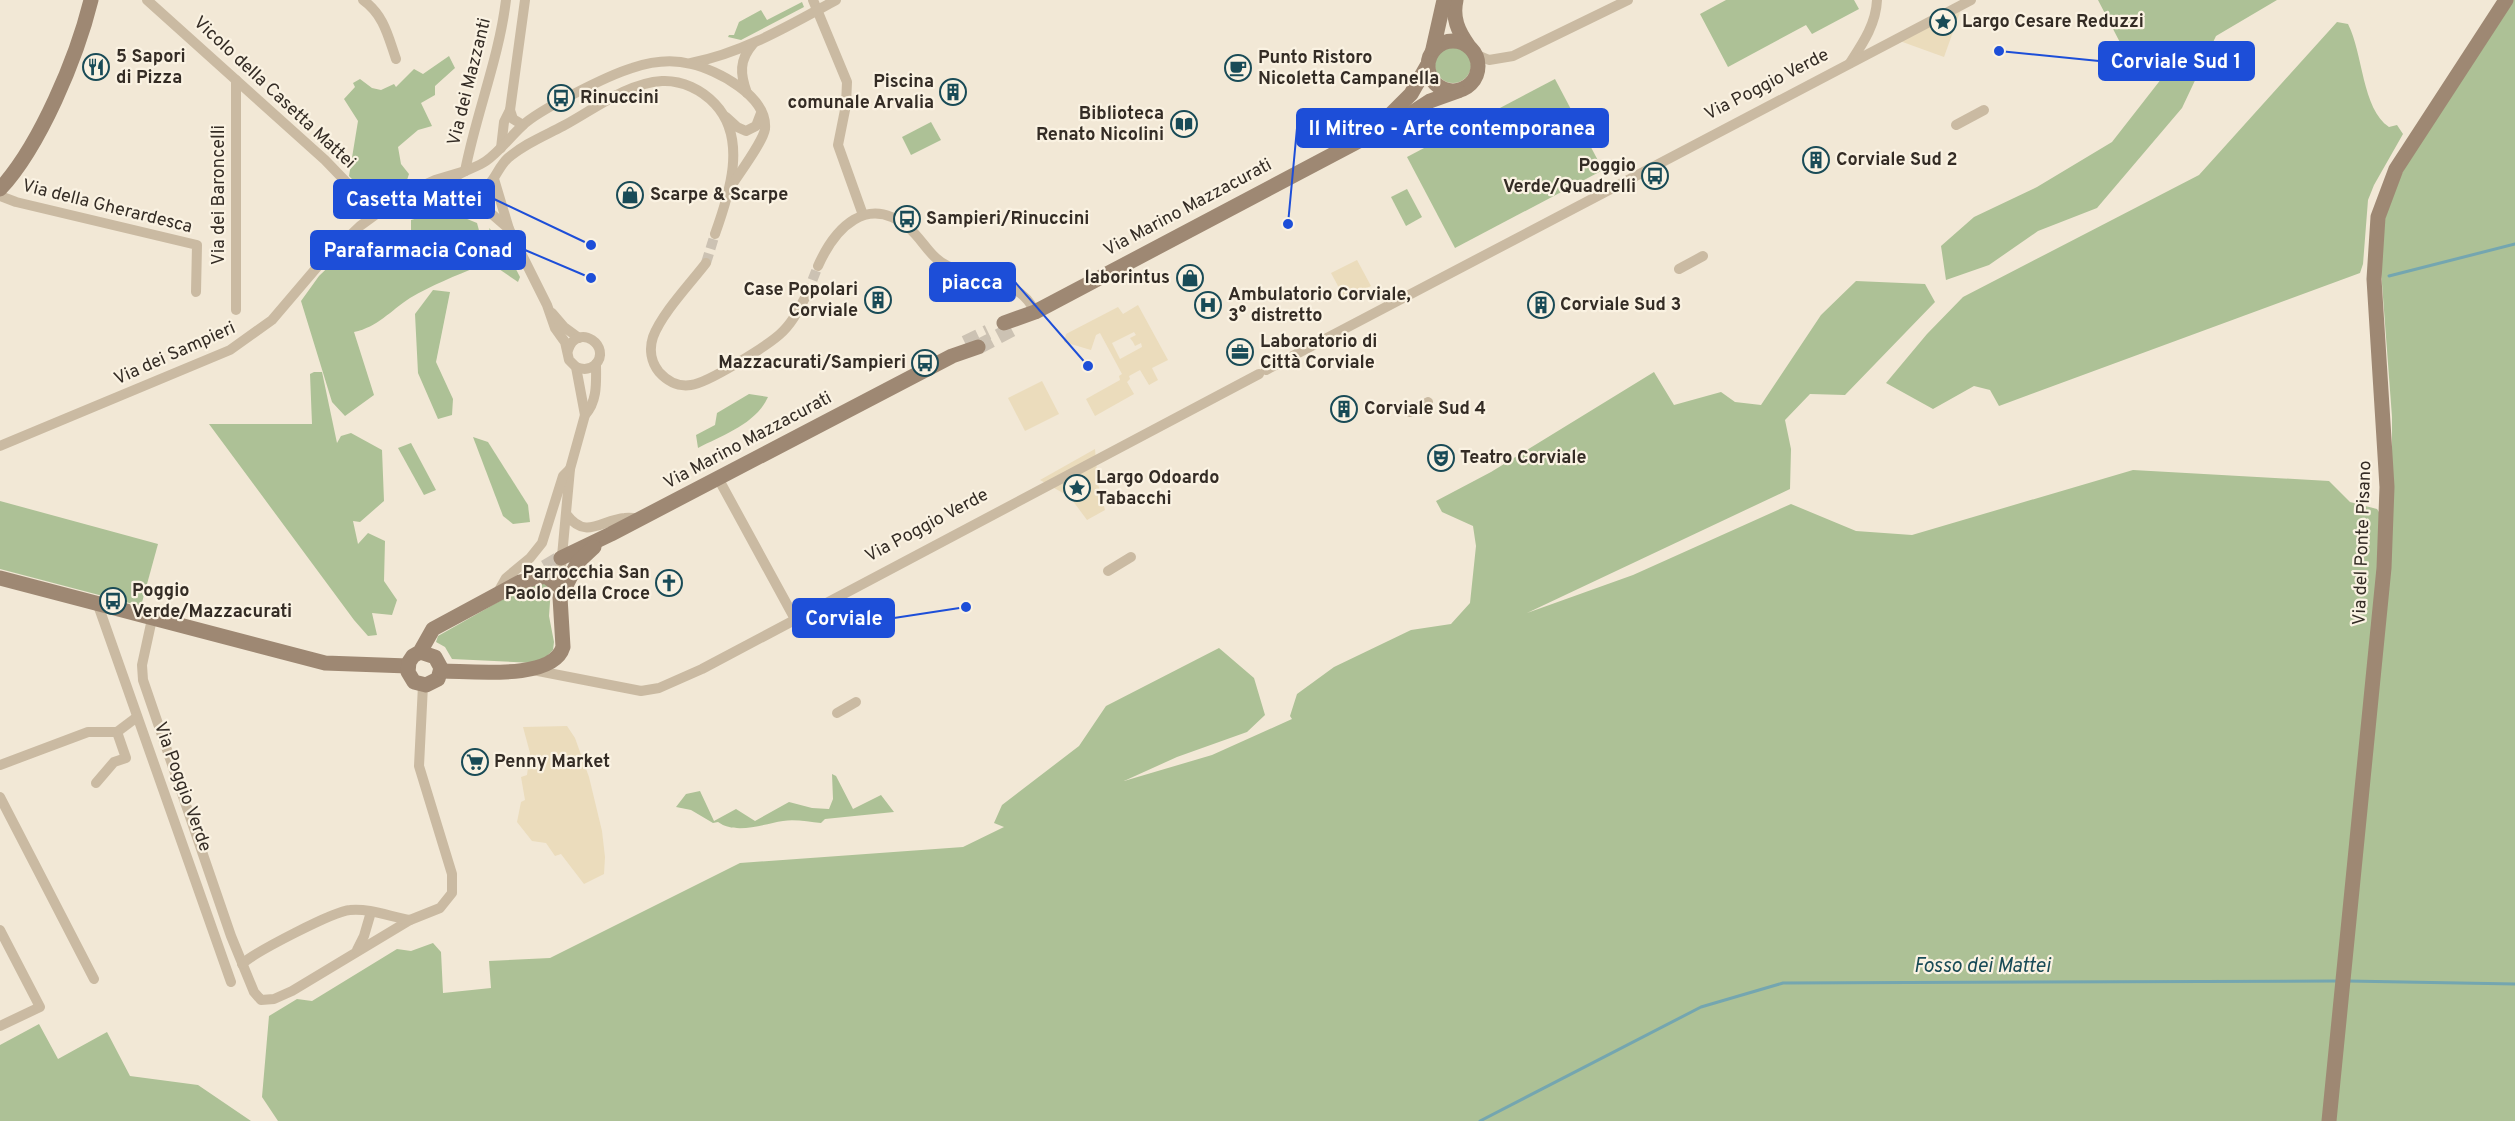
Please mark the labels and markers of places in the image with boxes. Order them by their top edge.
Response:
place icon: Largo Cesare Reduzzi [1928,7,1958,37]
place label: Largo Cesare Reduzzi [1962,11,2144,34]
callout: Corviale Sud 1 [2099,42,2254,80]
place label: 5 Sapori di Pizza [116,46,186,90]
place label: Punto Ristoro Nicoletta Campanella [1258,47,1439,91]
restaurant icon: 5 Sapori di Pizza [81,52,111,82]
cafe icon: Punto Ristoro Nicoletta Campanella [1223,53,1253,83]
place label: Piscina comunale Arvalia [788,71,934,115]
building icon: Piscina comunale Arvalia [938,77,968,107]
bus stop icon: Rinuccini [546,83,576,113]
place label: Rinuccini [580,87,659,110]
place label: Biblioteca Renato Nicolini [1036,103,1164,147]
library icon: Biblioteca Renato Nicolini [1169,109,1199,139]
callout: Il Mitreo - Arte contemporanea [1297,109,1608,147]
building icon: Corviale Sud 2 [1801,145,1831,175]
place label: Corviale Sud 2 [1836,149,1957,172]
place label: Poggio Verde/Quadrelli [1503,155,1636,199]
bus stop icon: Poggio Verde/Quadrelli [1640,161,1670,191]
callout: Casetta Mattei [334,180,494,218]
shop icon: Scarpe & Scarpe [615,180,645,210]
place label: Scarpe & Scarpe [650,184,788,207]
bus stop icon: Sampieri/Rinuccini [892,204,922,234]
place label: Sampieri/Rinuccini [926,208,1089,231]
callout: Parafarmacia Conad [311,231,525,269]
callout: piacca [930,263,1015,301]
shop icon: laborintus [1175,263,1205,293]
place label: laborintus [1085,267,1170,290]
place label: Case Popolari Corviale [743,279,858,323]
place label: Ambulatorio Corviale, 3° distretto [1228,284,1411,328]
building icon: Case Popolari Corviale [863,285,893,315]
hospital icon: Ambulatorio Corviale, 3° distretto [1193,290,1223,320]
building icon: Corviale Sud 3 [1526,290,1556,320]
place label: Corviale Sud 3 [1560,294,1681,317]
place label: Laboratorio di Città Corviale [1260,331,1377,375]
office icon: Laboratorio di Città Corviale [1225,337,1255,367]
bus stop icon: Mazzacurati/Sampieri [910,348,940,378]
place label: Mazzacurati/Sampieri [718,352,906,375]
building icon: Corviale Sud 4 [1329,394,1359,424]
place label: Corviale Sud 4 [1364,398,1486,421]
theatre icon: Teatro Corviale [1426,443,1456,473]
place label: Teatro Corviale [1460,447,1587,470]
place label: Largo Odoardo Tabacchi [1096,467,1219,511]
place icon: Largo Odoardo Tabacchi [1062,473,1092,503]
place label: Parrocchia San Paolo della Croce [505,562,650,606]
church icon: Parrocchia San Paolo della Croce [654,568,684,598]
place label: Poggio Verde/Mazzacurati [132,580,292,624]
bus stop icon: Poggio Verde/Mazzacurati [98,586,128,616]
callout: Corviale [793,599,894,637]
supermarket icon: Penny Market [460,747,490,777]
place label: Penny Market [494,751,610,774]

